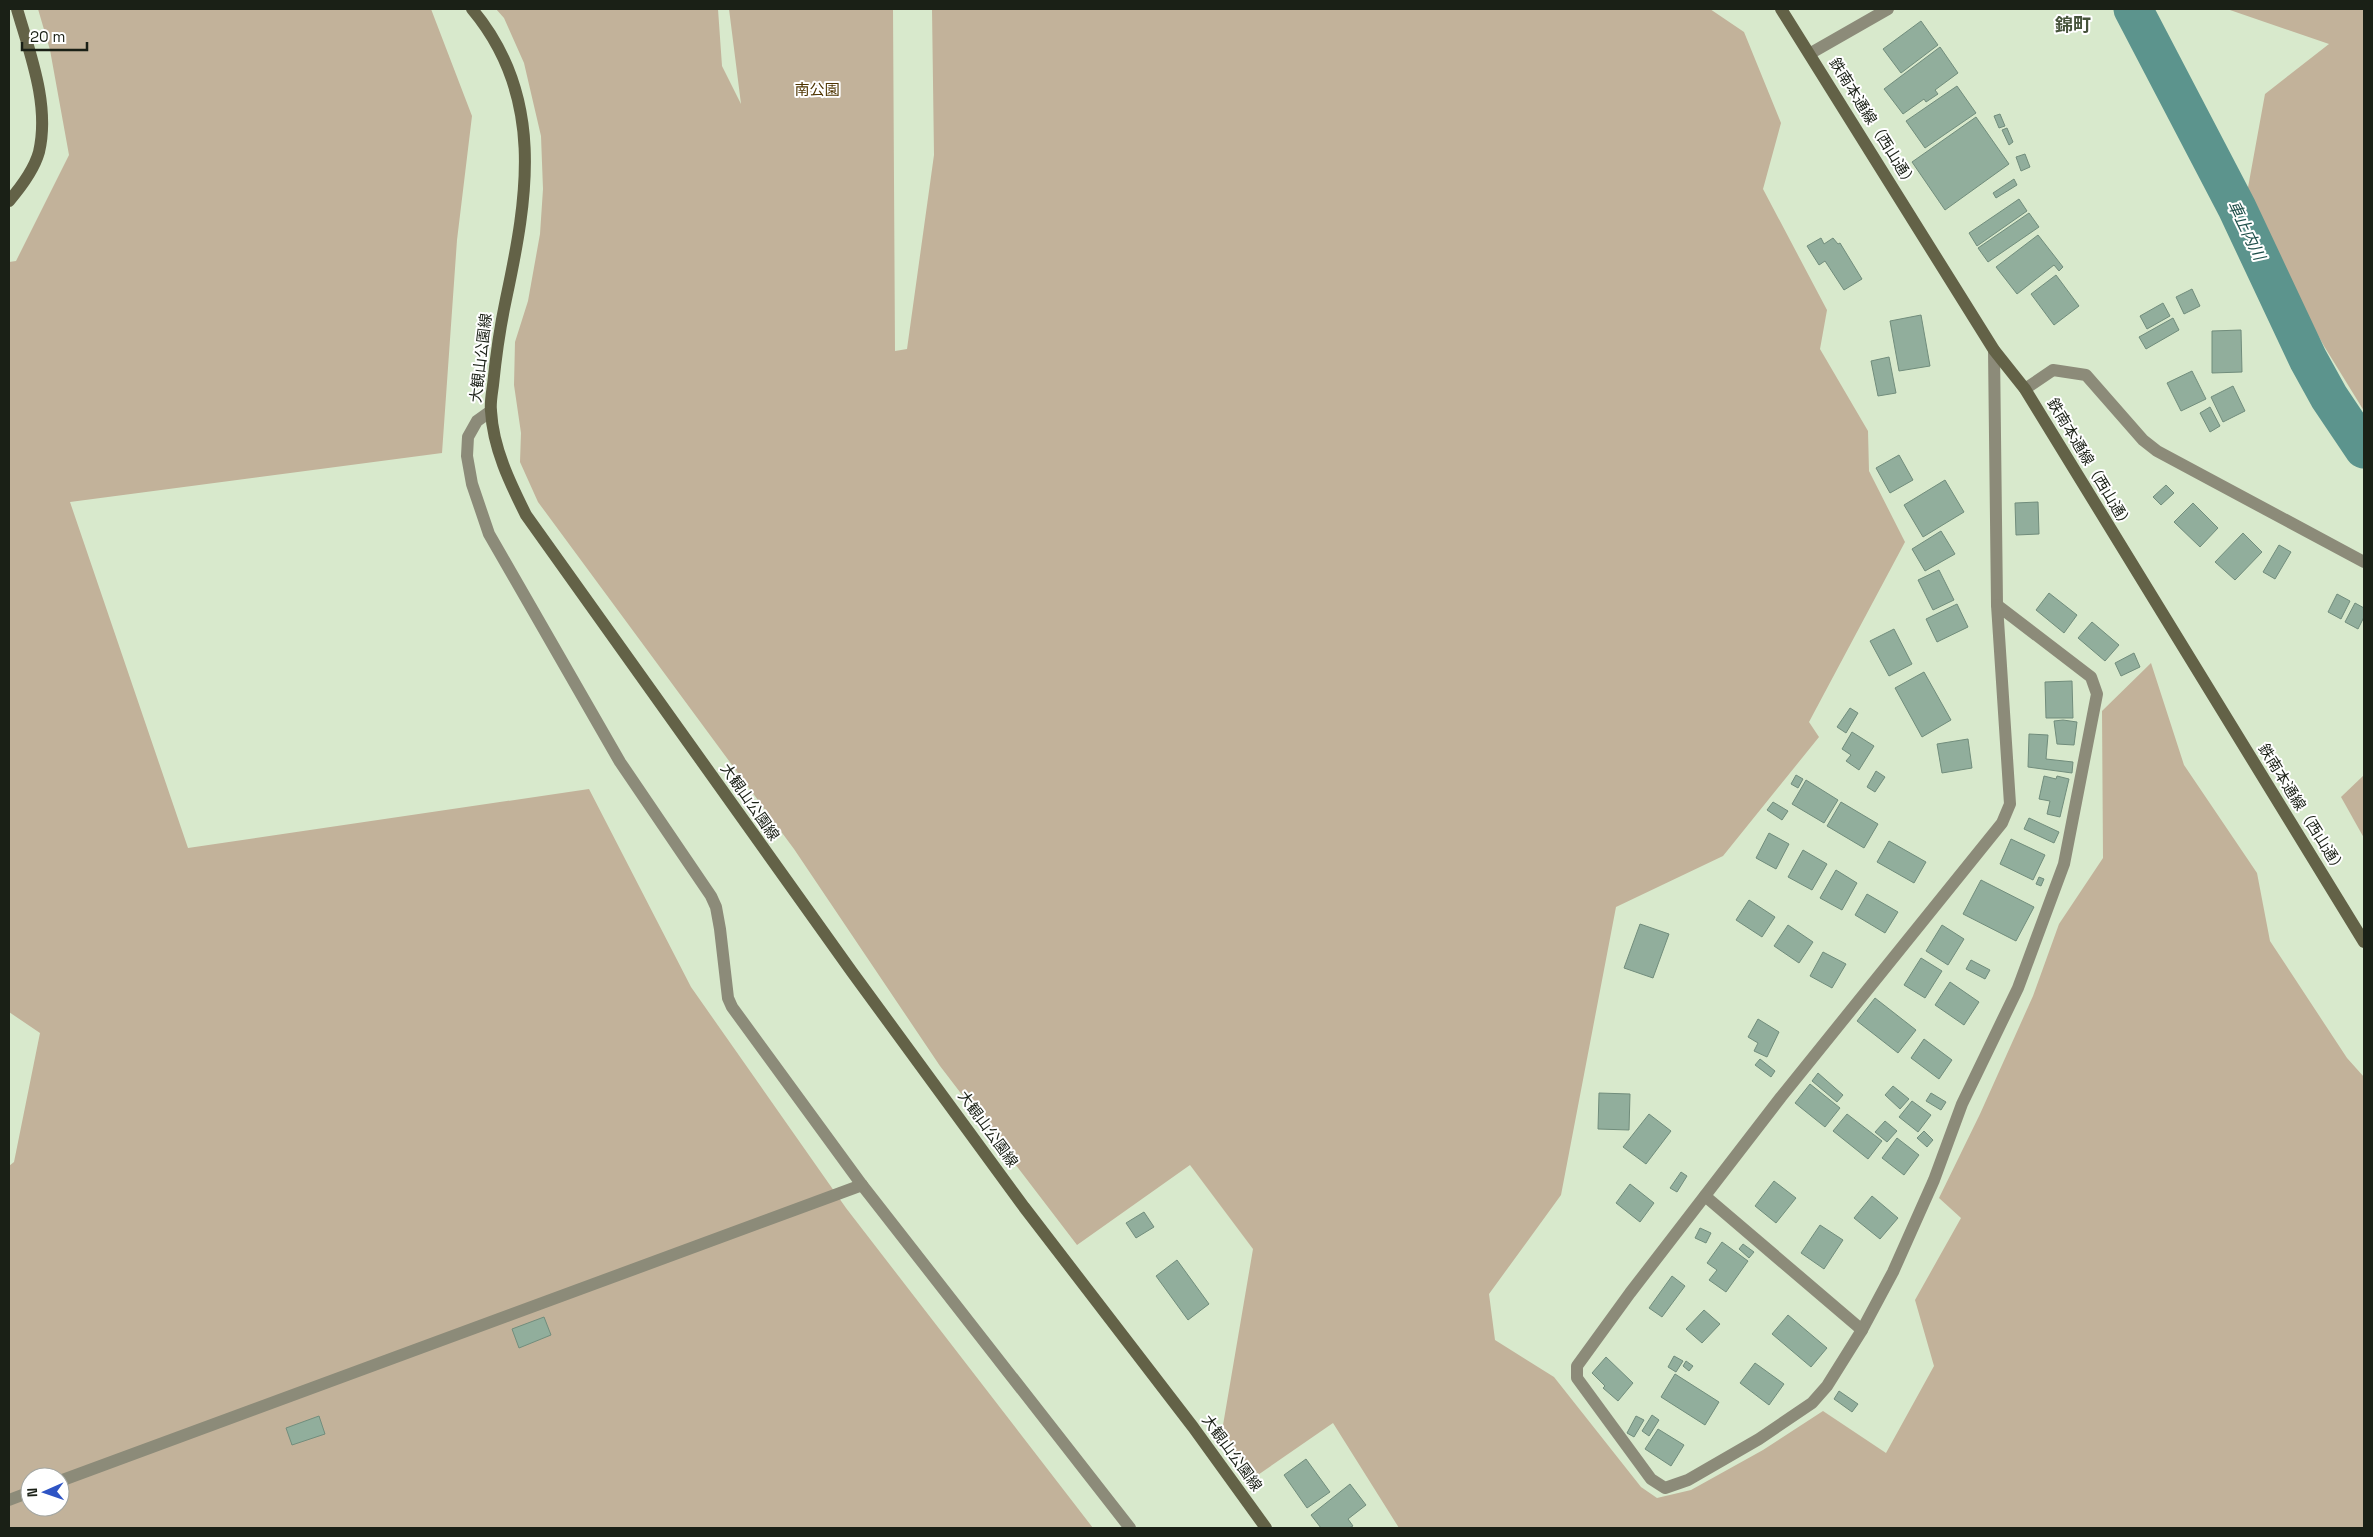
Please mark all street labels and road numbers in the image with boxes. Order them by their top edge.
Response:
street label: 鉄南本通線（西山通） [1826,54,1921,191]
street label: 大観山公園線 [466,312,495,404]
street label: 鉄南本通線（西山通） [2044,395,2137,533]
street label: 鉄南本通線（西山通） [2255,740,2350,877]
street label: 大観山公園線 [717,759,784,844]
street label: 大観山公園線 [954,1087,1023,1171]
street label: 大観山公園線 [1198,1411,1267,1495]

